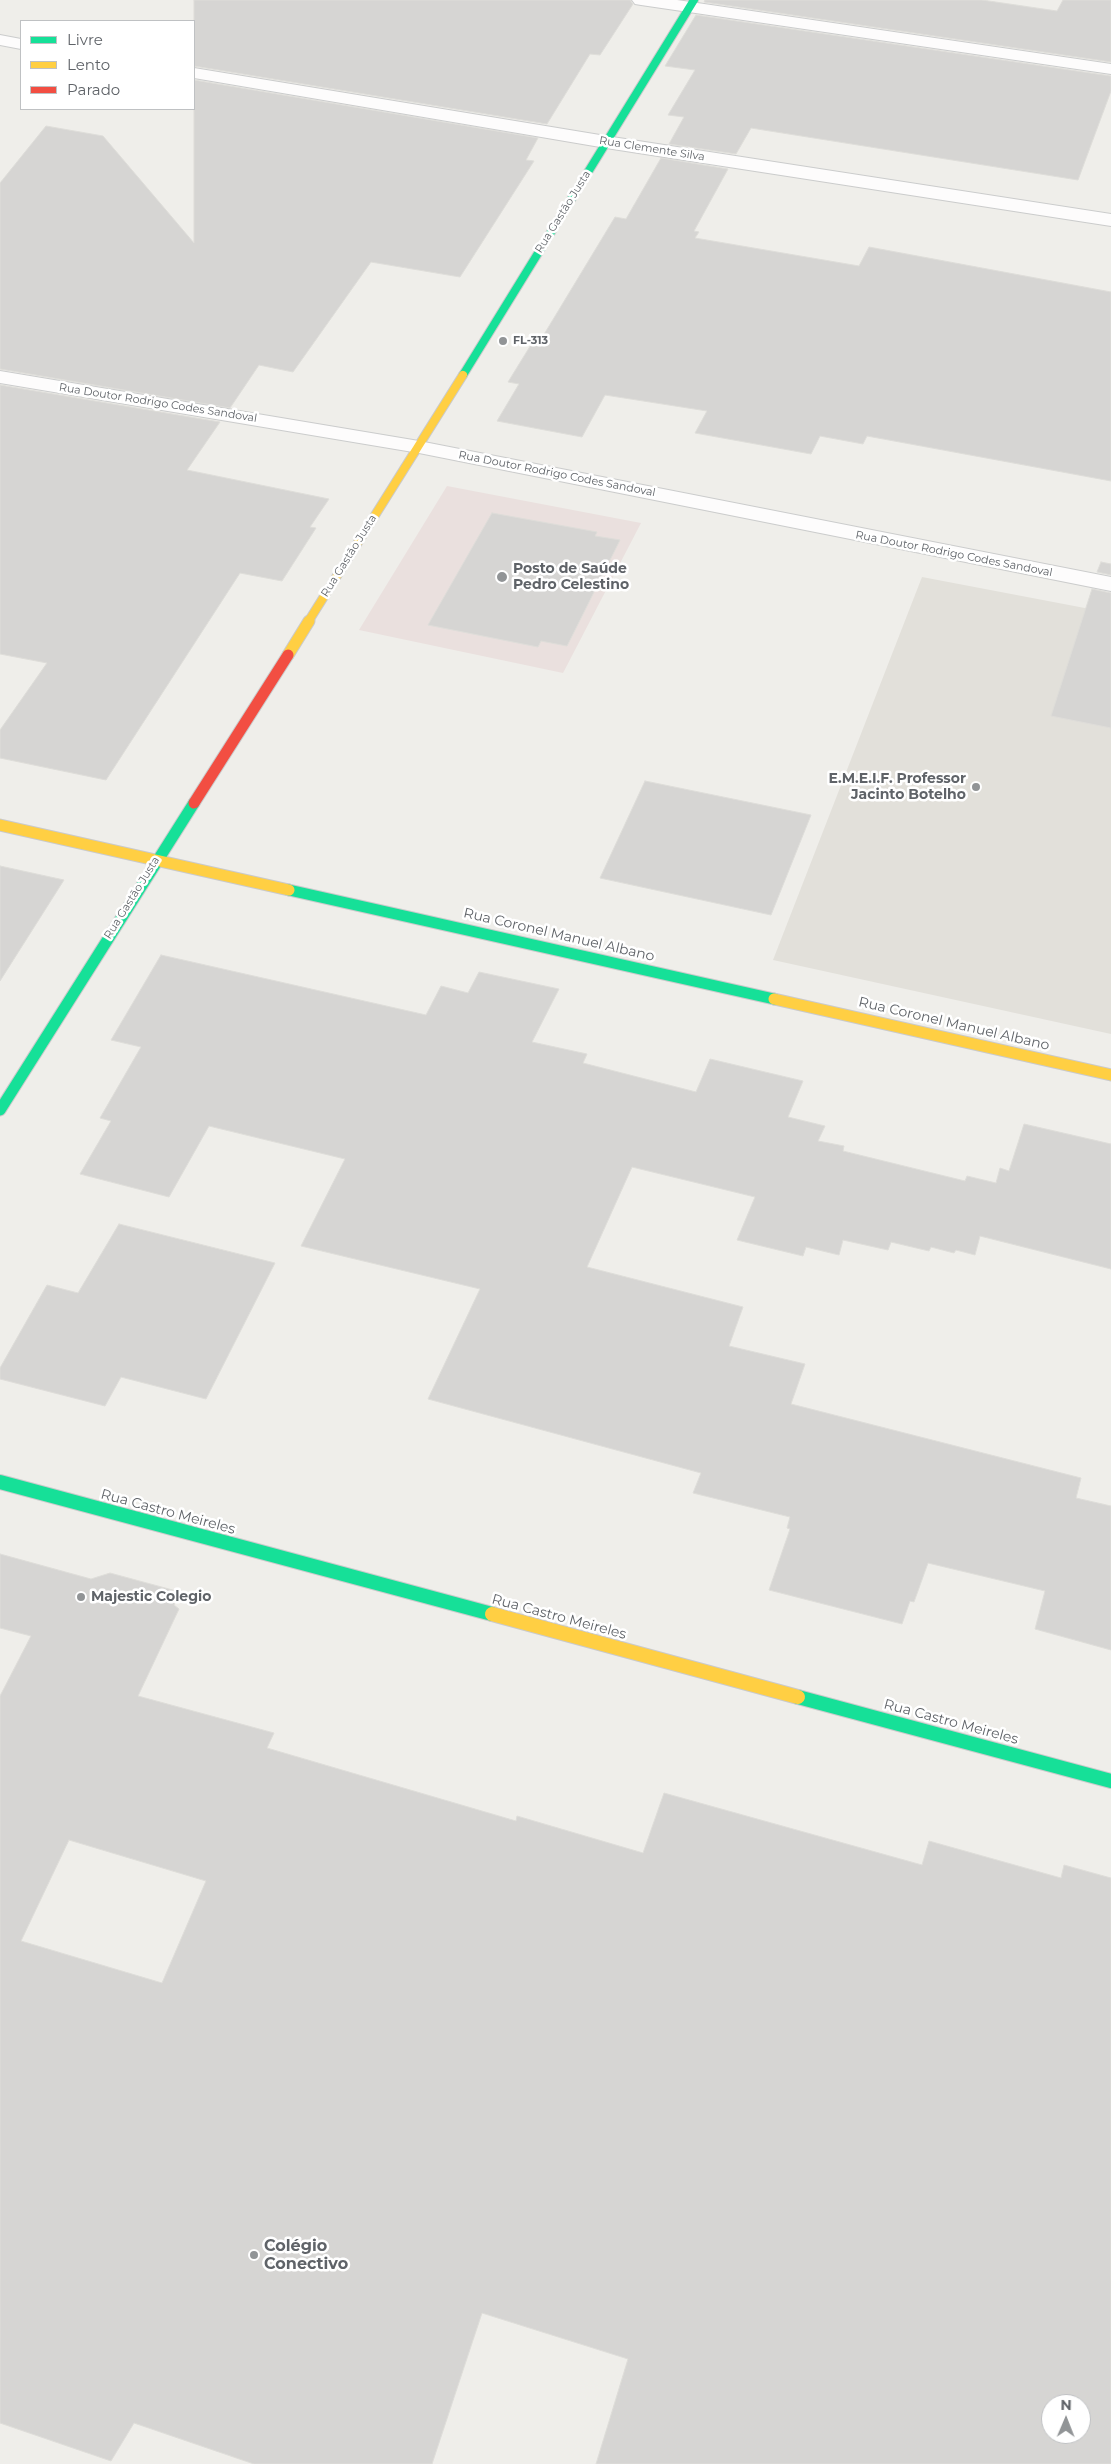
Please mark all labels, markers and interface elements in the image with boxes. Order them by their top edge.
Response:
legend [20,20,195,110]
text: Livre [67,30,103,49]
text: Lento [67,55,110,74]
text: Parado [67,80,120,99]
street label: Rua Clemente Silva [598,134,706,164]
street label: Rua Gastão Justa [532,168,594,256]
place label: FL-313 [513,334,548,348]
marker: FL-313 [497,335,509,347]
street label: Rua Doutor Rodrigo Codes Sandoval [58,381,258,425]
street label: Rua Doutor Rodrigo Codes Sandoval [457,448,657,500]
street label: Rua Gastão Justa [318,512,380,600]
street label: Rua Doutor Rodrigo Codes Sandoval [854,528,1054,580]
place label: Posto de Saúde Pedro Celestino [513,561,629,594]
marker: Posto de Saúde Pedro Celestino [495,570,509,584]
place label: E.M.E.I.F. Professor Jacinto Botelho [828,771,966,804]
marker: E.M.E.I.F. Professor Jacinto Botelho [970,781,982,793]
street label: Rua Gastão Justa [101,854,163,942]
street label: Rua Coronel Manuel Albano [462,905,656,965]
street label: Rua Coronel Manuel Albano [857,994,1051,1054]
street label: Rua Castro Meireles [99,1486,237,1538]
place label: Majestic Colegio [91,1589,211,1605]
marker: Majestic Colegio [75,1591,87,1603]
street label: Rua Castro Meireles [490,1591,628,1643]
street label: Rua Castro Meireles [882,1696,1020,1748]
place label: Colégio Conectivo [264,2236,348,2274]
marker: Colégio Conectivo [248,2249,260,2261]
north arrow [1041,2394,1091,2444]
text: N [1060,2396,1072,2414]

